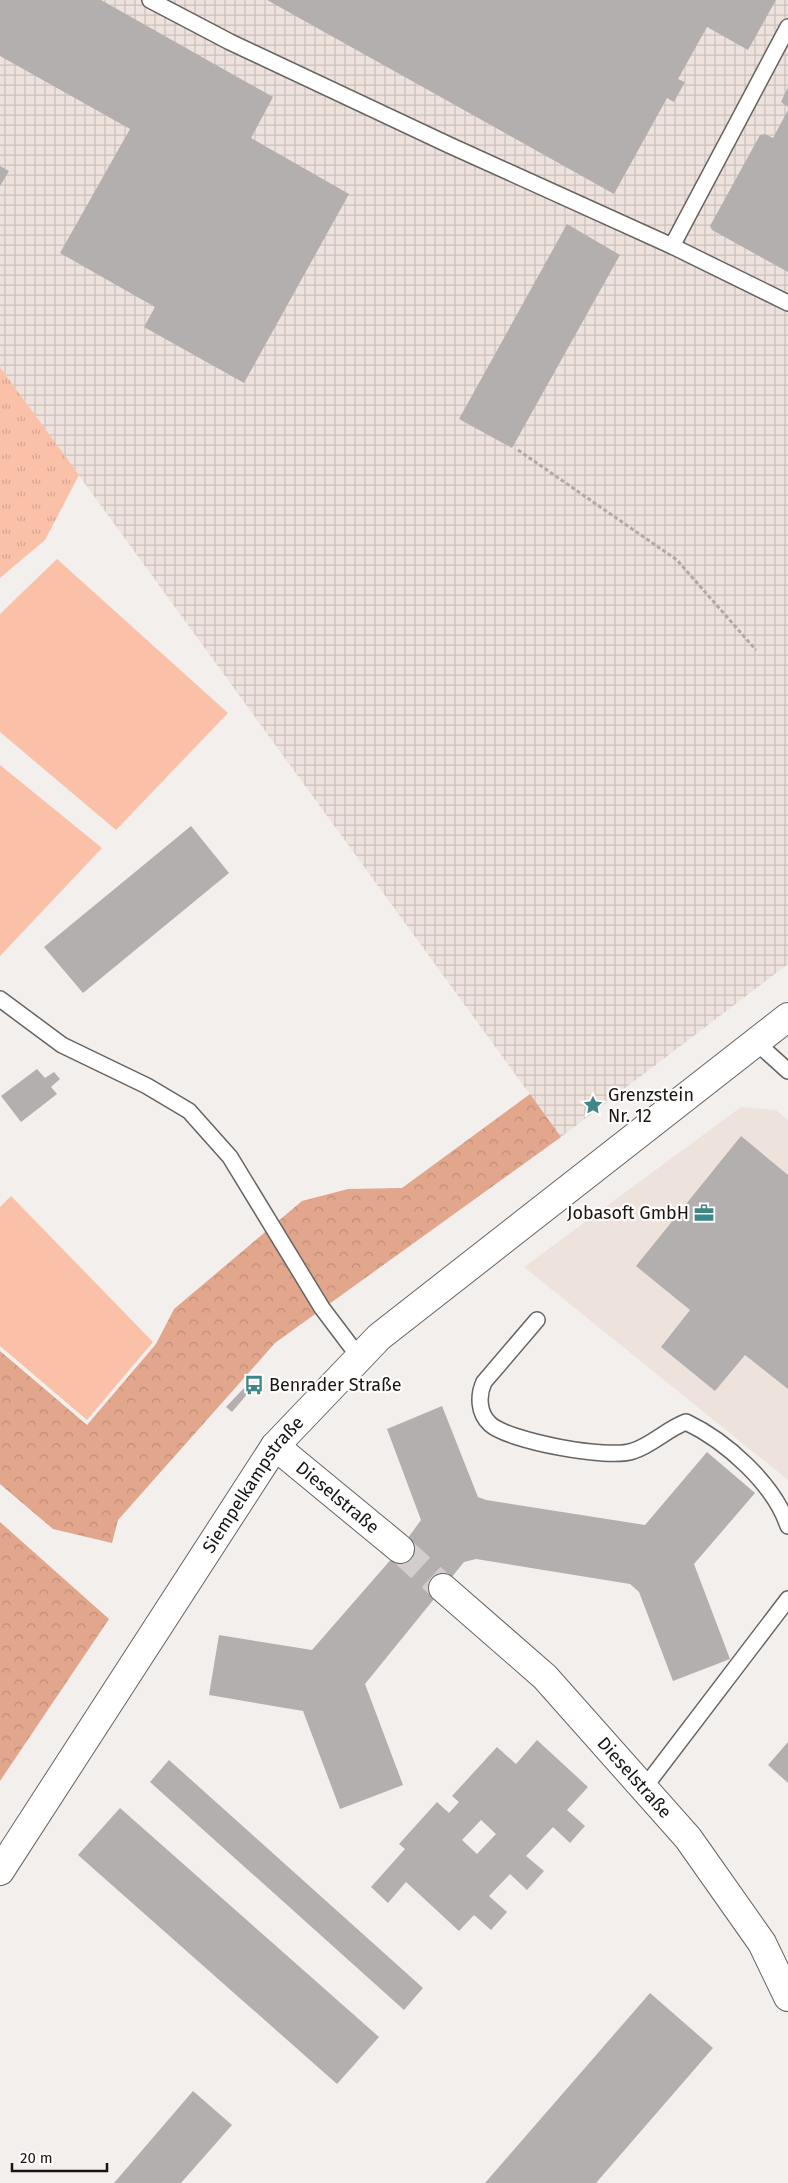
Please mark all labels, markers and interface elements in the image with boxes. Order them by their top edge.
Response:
place label: Grenzstein Nr. 12 [608,1084,694,1127]
place icon: Grenzstein Nr. 12 [582,1094,604,1116]
place label: Jobasoft GmbH [567,1202,689,1224]
office icon: Jobasoft GmbH [693,1202,715,1224]
bus stop icon: Benrader Straße [243,1374,265,1396]
place label: Benrader Straße [269,1374,402,1396]
street label: Siempelkampstraße [198,1412,308,1557]
street label: Dieselstraße [291,1457,384,1538]
street label: Dieselstraße [592,1732,676,1823]
scale bar [12,2140,108,2172]
text: 20 m [20,2149,53,2167]

